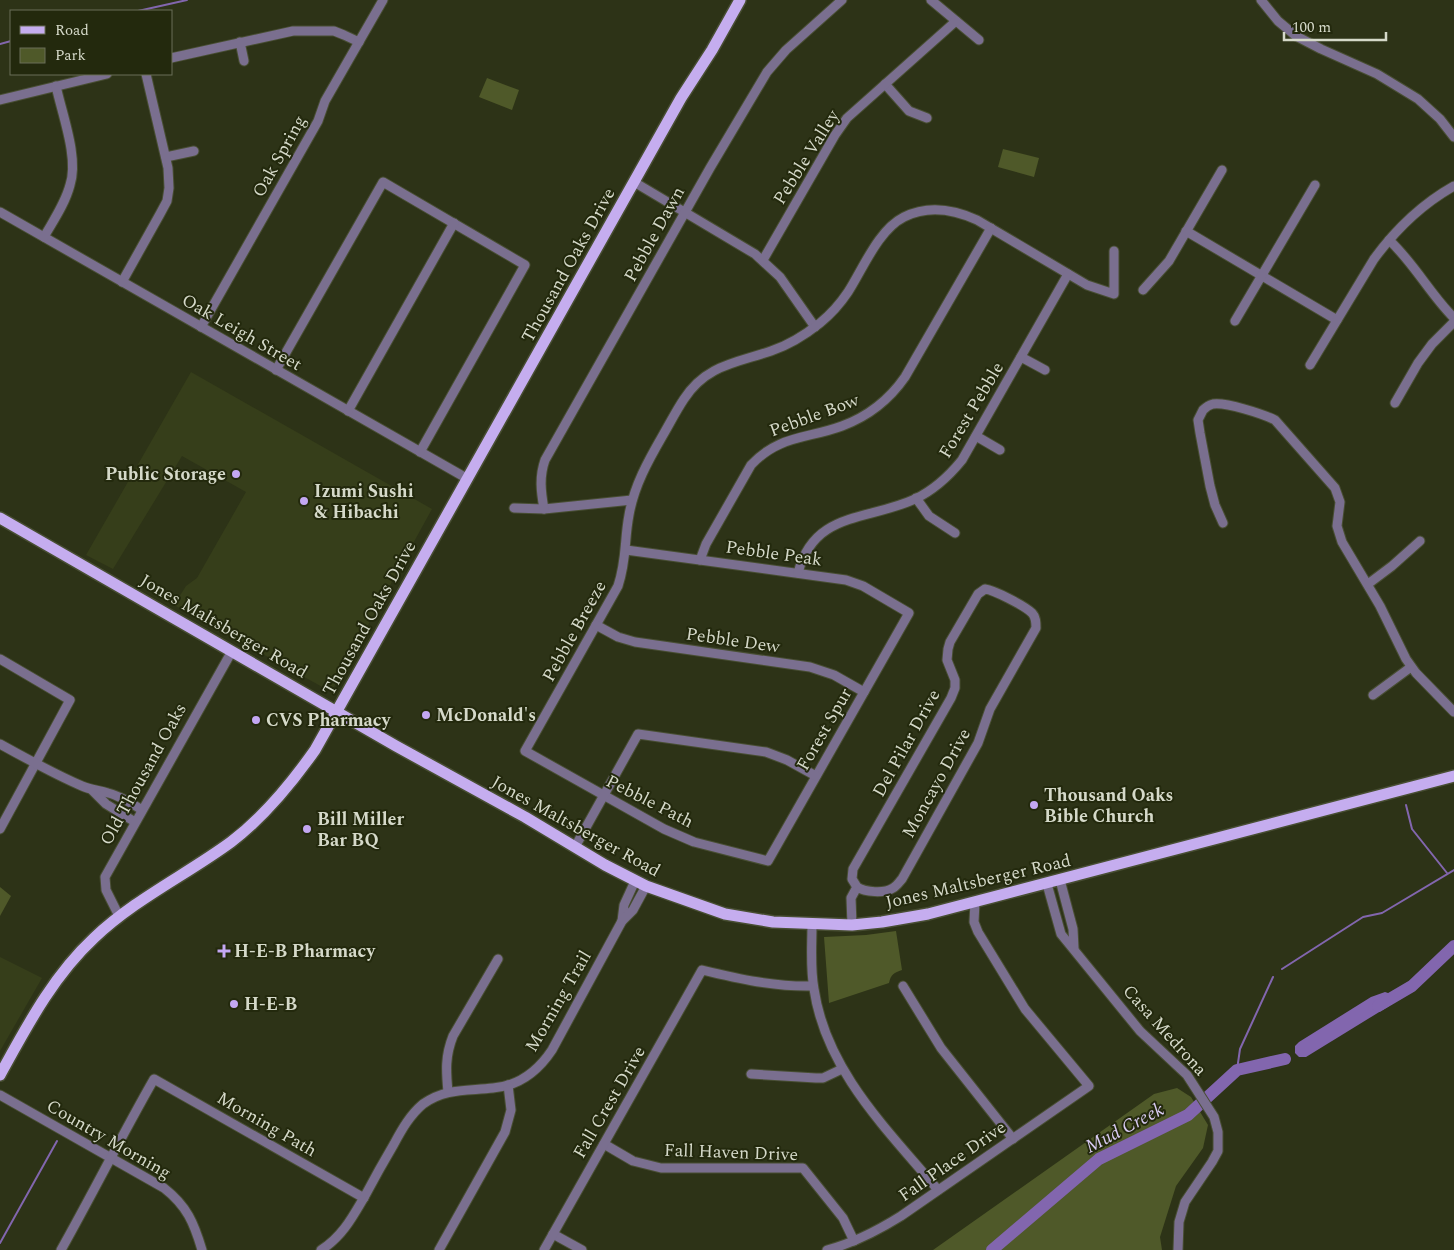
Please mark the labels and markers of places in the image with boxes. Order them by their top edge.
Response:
place label: Public Storage [105,461,226,488]
marker: Public Storage [230,468,242,480]
place label: Izumi Sushi & Hibachi [314,478,414,526]
marker: Izumi Sushi & Hibachi [298,495,310,507]
place label: McDonald's [436,702,536,729]
place label: CVS Pharmacy [266,707,392,734]
marker: McDonald's [420,709,432,721]
marker: CVS Pharmacy [250,714,262,726]
place label: Thousand Oaks Bible Church [1044,782,1173,830]
marker: Thousand Oaks Bible Church [1028,799,1040,811]
place label: Bill Miller Bar BQ [317,806,405,854]
marker: Bill Miller Bar BQ [301,823,313,835]
place label: H-E-B Pharmacy [234,938,376,965]
marker: H-E-B Pharmacy [218,945,230,957]
place label: H-E-B [244,991,298,1018]
marker: H-E-B [228,998,240,1010]

